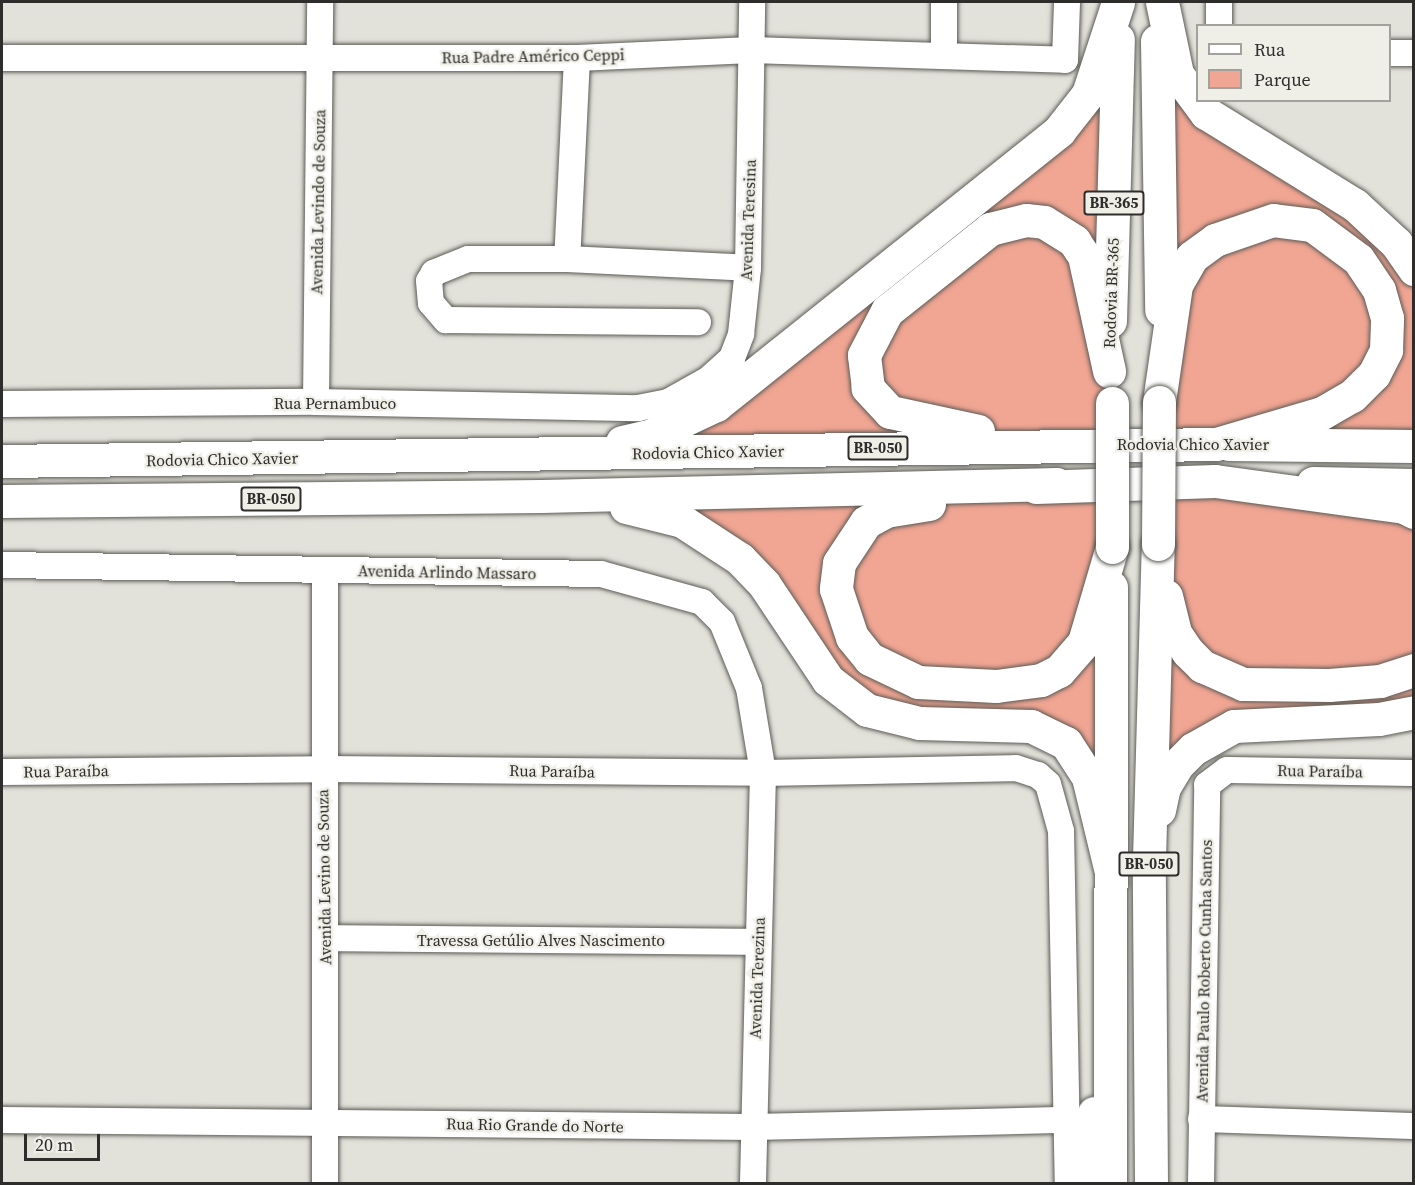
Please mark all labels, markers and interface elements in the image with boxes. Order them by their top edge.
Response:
legend [1196,24,1391,102]
text: Rua [1254,37,1285,62]
street label: Rua Padre Américo Ceppi [441,45,625,67]
text: Parque [1254,67,1311,92]
street label: Avenida Levindo de Souza [307,109,329,295]
street label: Avenida Teresina [736,159,760,281]
road number: BR-365 [1082,191,1146,215]
street label: Rodovia BR-365 [1099,237,1123,349]
street label: Rua Pernambuco [274,393,396,413]
street label: Rodovia Chico Xavier [1117,434,1269,454]
road number: BR-050 [846,436,910,460]
street label: Rodovia Chico Xavier [632,441,784,463]
street label: Rodovia Chico Xavier [146,448,298,470]
road number: BR-050 [240,487,302,511]
street label: Avenida Arlindo Massaro [358,561,536,583]
street label: Rua Paraíba [23,761,109,781]
street label: Rua Paraíba [509,761,595,781]
street label: Rua Paraíba [1277,761,1363,781]
street label: Avenida Levino de Souza [313,789,335,965]
street label: Avenida Paulo Roberto Cunha Santos [1192,839,1216,1103]
road number: BR-050 [1118,852,1180,876]
street label: Avenida Terezina [745,917,769,1039]
street label: Travessa Getúlio Alves Nascimento [417,930,665,950]
street label: Rua Rio Grande do Norte [446,1114,624,1136]
scale bar [27,1122,104,1160]
text: 20 m [35,1132,73,1157]

